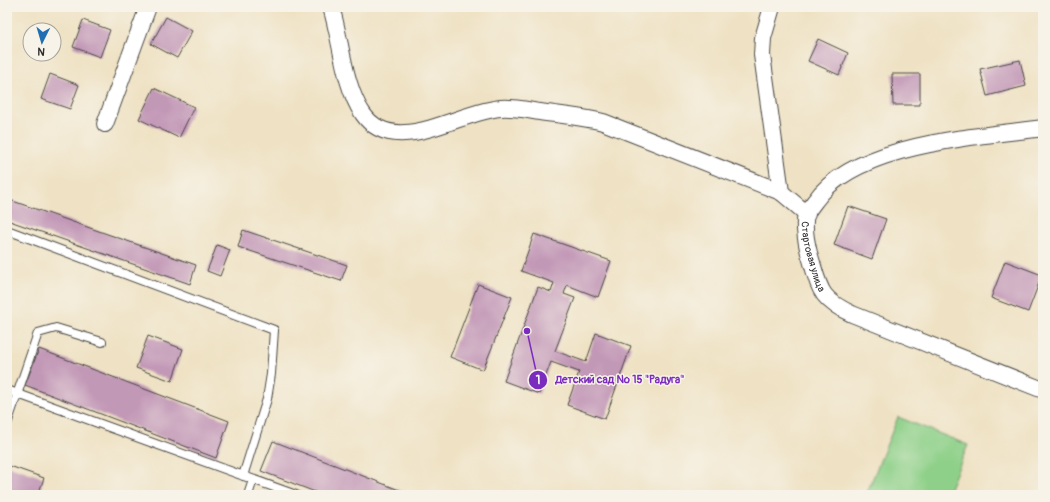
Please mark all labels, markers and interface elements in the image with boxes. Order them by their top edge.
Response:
north arrow [22,22,62,62]
text: N [36,45,45,58]
street label: Стартовая улица [799,221,827,294]
callout: Детский сад № 15 "Радуга" [528,368,693,391]
text: 1 [536,373,540,388]
text: Детский сад № 15 "Радуга" [554,373,685,386]

